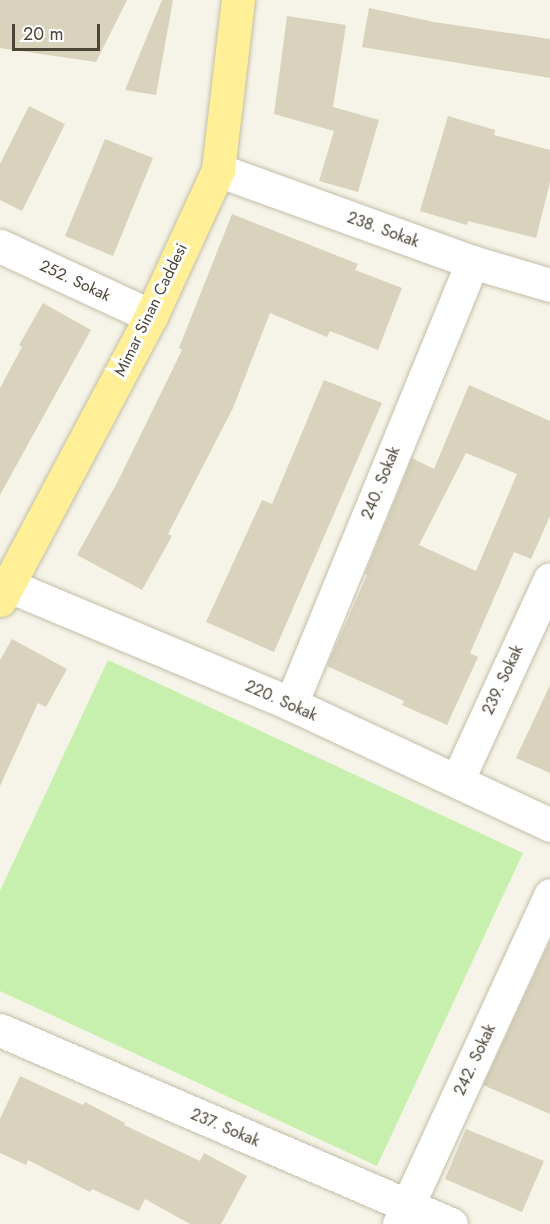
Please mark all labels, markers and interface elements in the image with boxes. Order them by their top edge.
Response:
scale bar [15,12,104,50]
text: 20 m [23,21,63,47]
street label: 238. Sokak [344,208,422,252]
street label: Mimar Sinan Caddesi [110,240,192,380]
street label: 252. Sokak [36,256,114,306]
street label: 240. Sokak [358,444,404,522]
street label: 239. Sokak [478,642,528,718]
street label: 220. Sokak [242,677,320,725]
street label: 242. Sokak [450,1021,500,1099]
street label: 237. Sokak [188,1105,262,1151]

